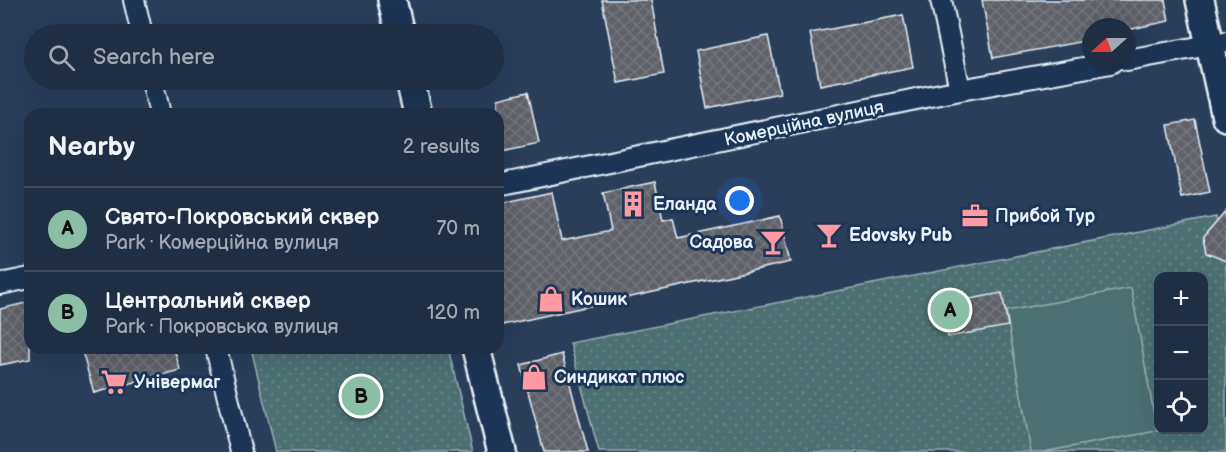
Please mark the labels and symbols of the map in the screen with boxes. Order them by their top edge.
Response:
north arrow [1082,18,1136,72]
street label: Комерційна вулиця [722,96,886,151]
your location [725,186,754,215]
building icon: Еланда [618,189,648,219]
place label: Еланда [653,194,717,215]
office icon: Прибой Тур [960,201,990,231]
place label: Прибой Тур [995,206,1096,227]
bar icon: Edovsky Pub [814,220,844,250]
place label: Edovsky Pub [849,225,953,246]
bar icon: Садова [758,227,788,257]
place label: Садова [689,232,754,253]
shop icon: Кошик [536,284,566,314]
pin: A [930,288,970,332]
place label: Кошик [571,289,627,310]
shop icon: Синдикат плюс [519,362,549,392]
supermarket icon: Універмаг [99,367,129,397]
place label: Синдикат плюс [554,367,684,388]
place label: Універмаг [134,372,220,393]
pin: B [342,374,380,418]

